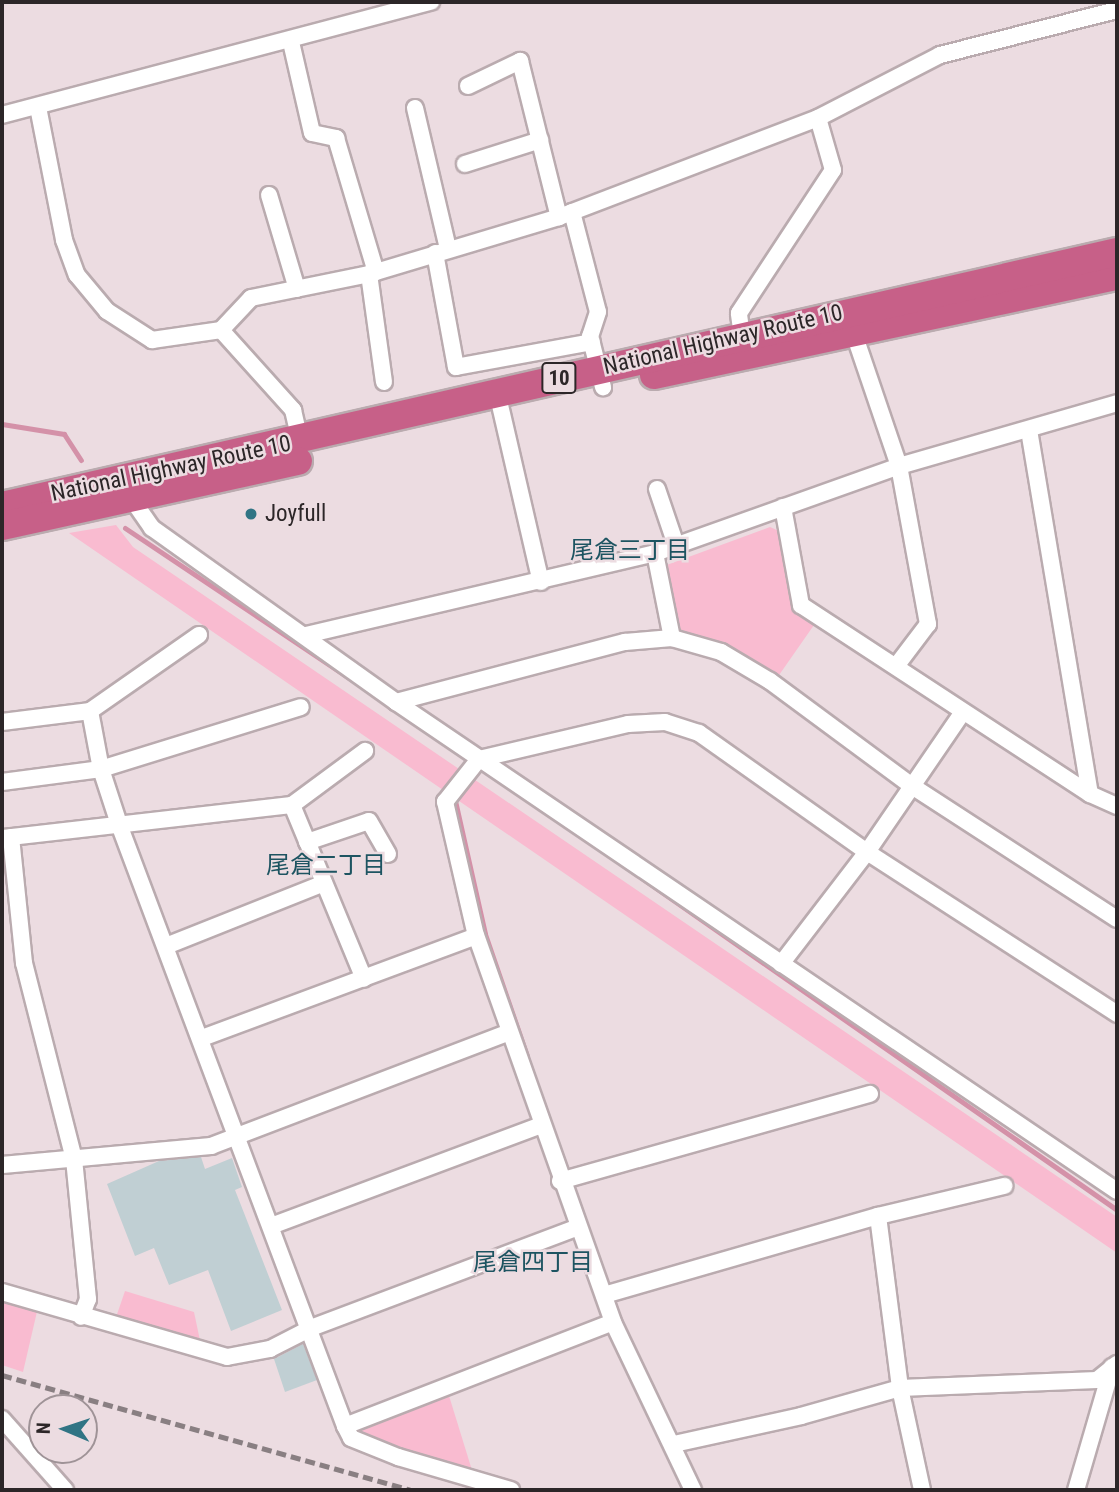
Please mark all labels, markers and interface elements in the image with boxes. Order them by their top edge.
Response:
street label: National Highway Route 10 [601,299,845,381]
road number: 10 [540,360,578,396]
street label: National Highway Route 10 [48,430,294,508]
place label: Joyfull [265,500,326,528]
marker: Joyfull [243,506,259,522]
district label: 尾倉三丁目 [570,537,690,565]
district label: 尾倉二丁目 [266,852,386,880]
district label: 尾倉四丁目 [473,1249,593,1277]
north arrow [28,1394,98,1464]
text: N [32,1422,55,1435]

